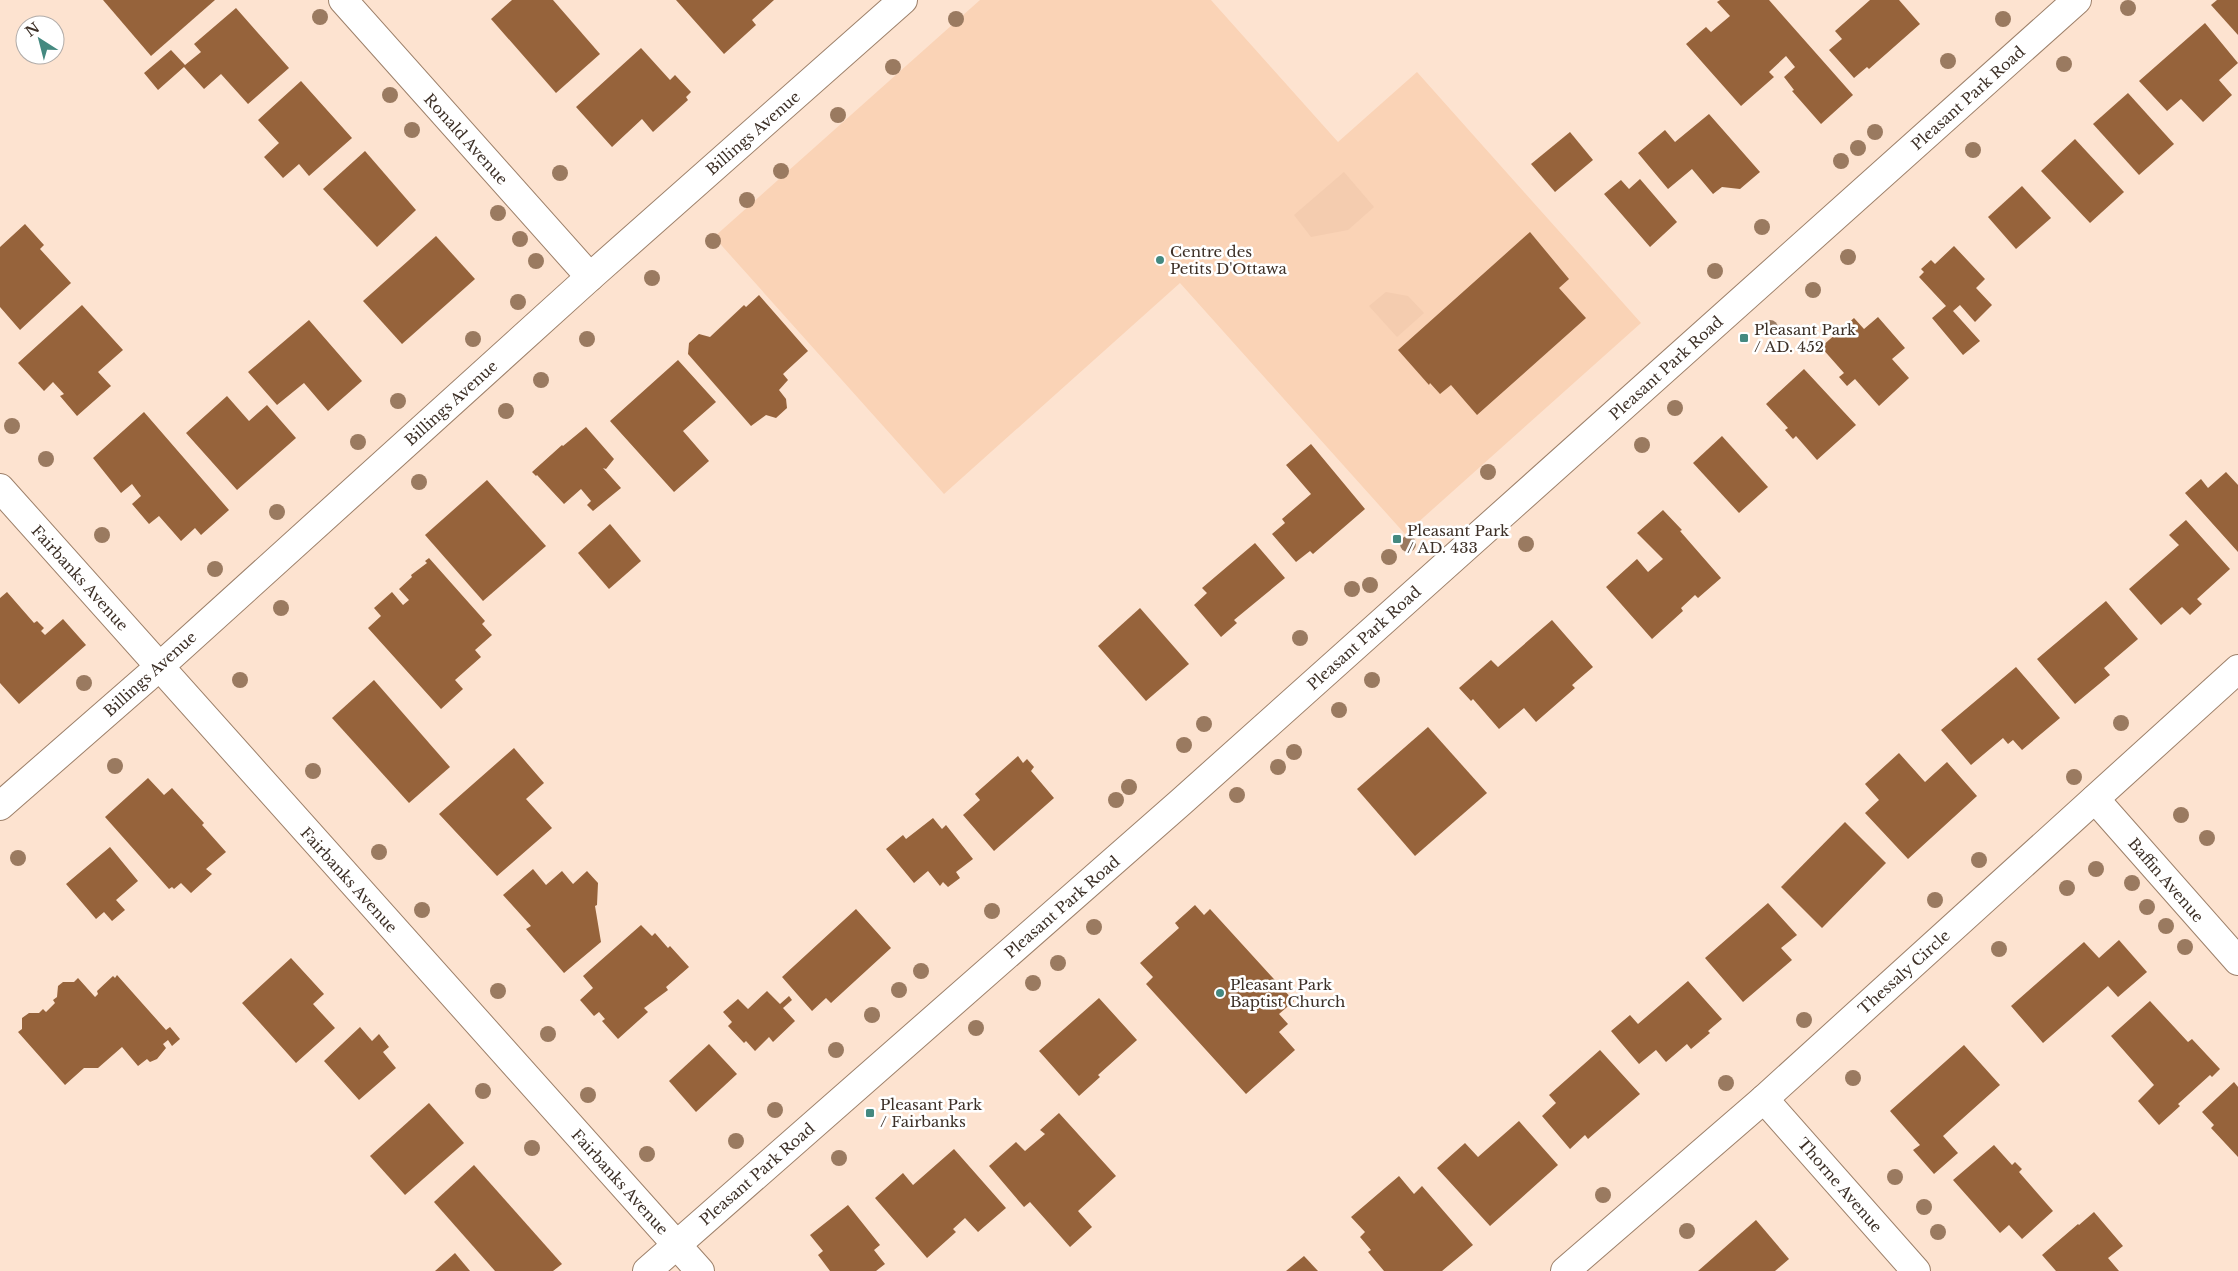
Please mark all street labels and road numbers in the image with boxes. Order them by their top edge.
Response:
street label: Pleasant Park Road [1907,42,2029,154]
street label: Billings Avenue [702,87,804,179]
street label: Ronald Avenue [420,90,512,188]
street label: Pleasant Park Road [1605,312,1727,424]
street label: Billings Avenue [401,356,501,450]
street label: Fairbanks Avenue [28,521,132,635]
street label: Pleasant Park Road [1303,582,1425,694]
street label: Billings Avenue [100,627,200,721]
street label: Fairbanks Avenue [297,823,401,937]
street label: Baffin Avenue [2124,834,2208,926]
street label: Pleasant Park Road [1001,852,1123,962]
street label: Thessaly Circle [1854,926,1954,1018]
street label: Pleasant Park Road [696,1119,818,1229]
street label: Fairbanks Avenue [568,1125,672,1239]
street label: Thorne Avenue [1794,1134,1886,1236]

